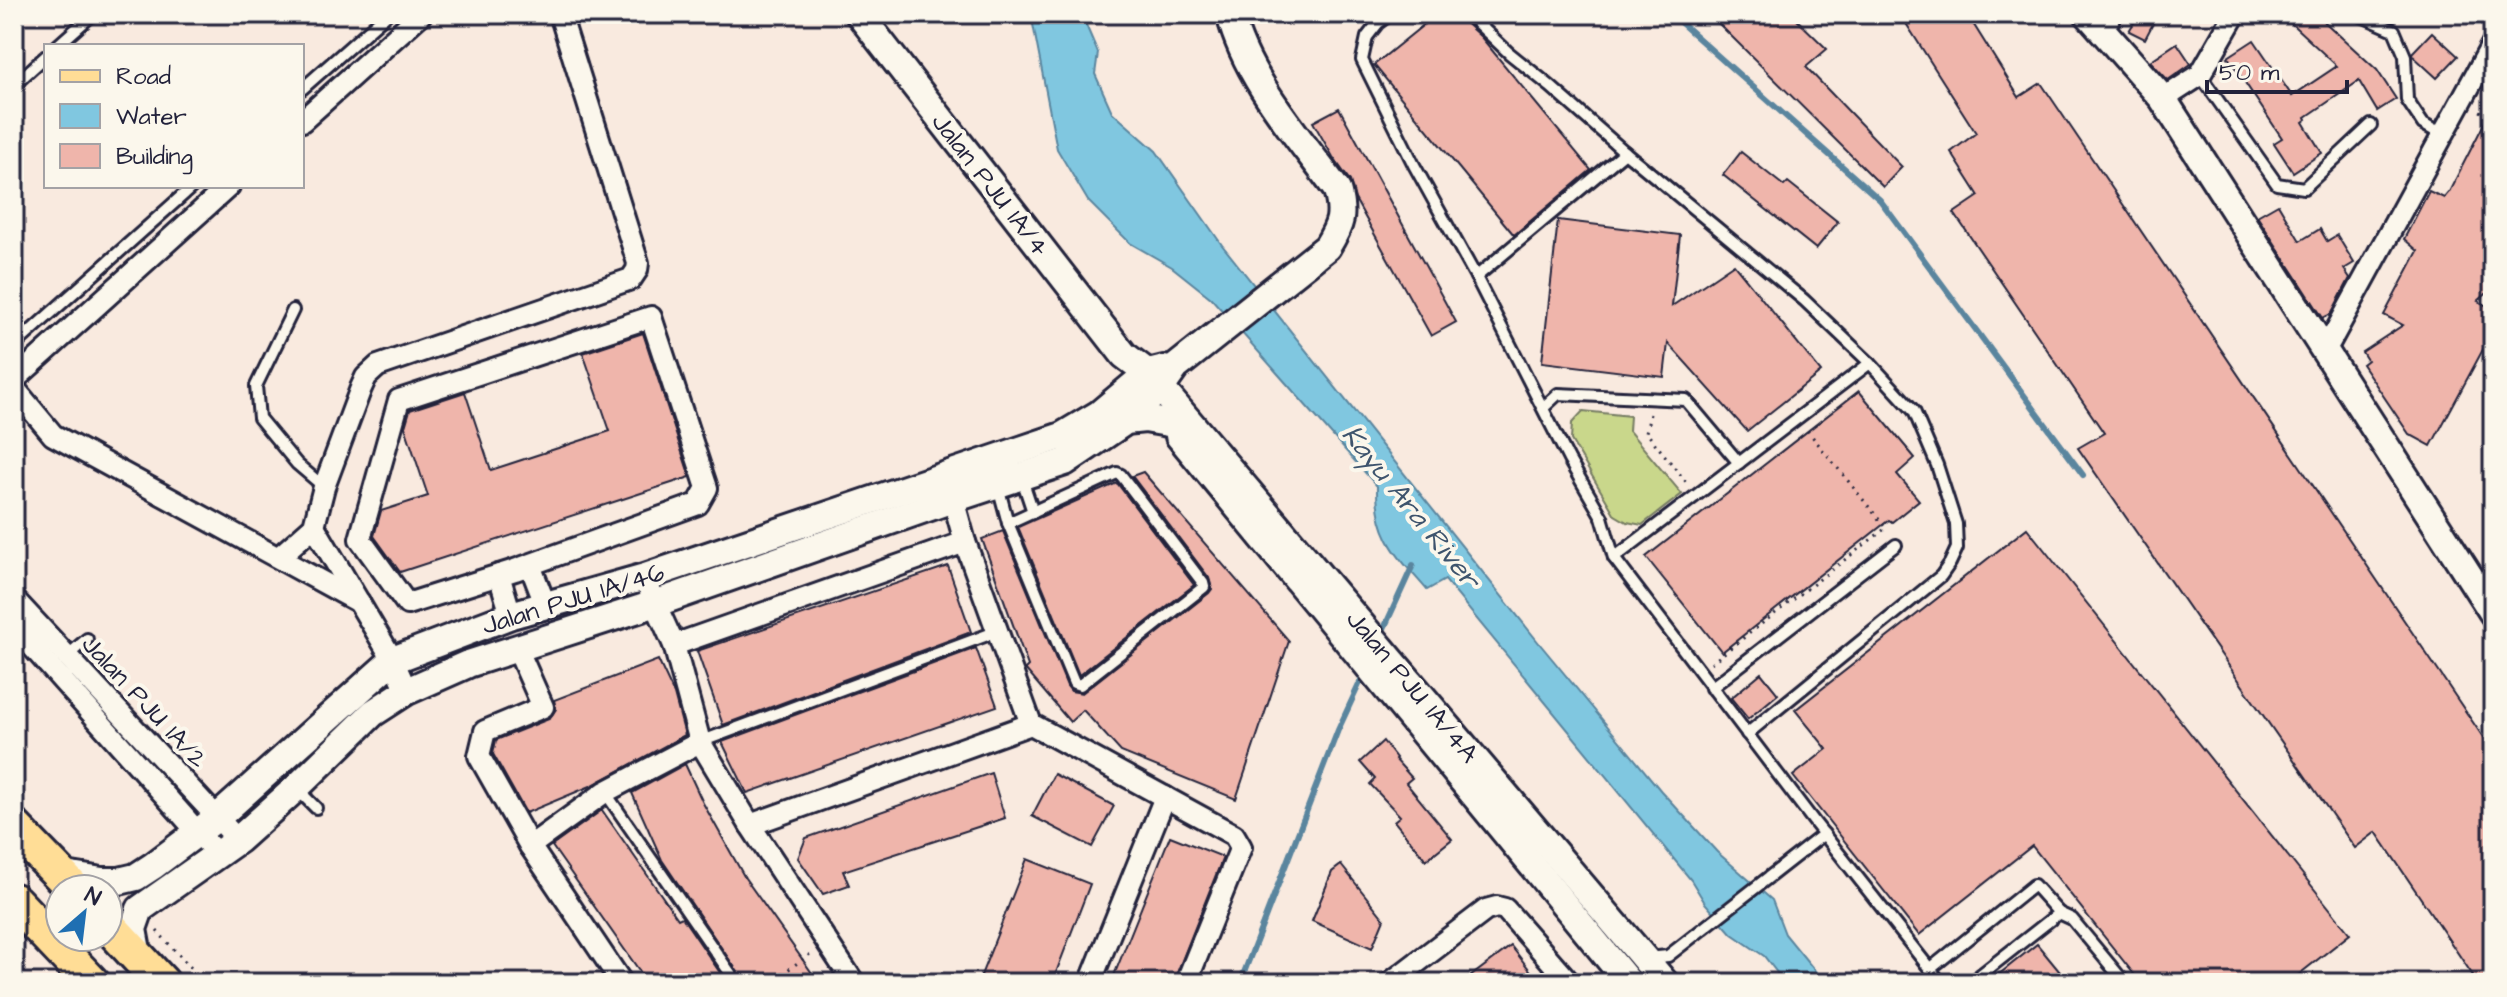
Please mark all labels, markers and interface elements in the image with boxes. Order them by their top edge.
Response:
legend [44,44,304,188]
scale bar [2207,44,2347,94]
text: 50 m [2219,56,2280,90]
text: Road [116,60,171,94]
text: Water [116,100,187,134]
street label: Jalan PJU 1A/4 [923,106,1058,264]
text: Building [116,140,193,175]
water label: Kayu Ara River [1332,417,1491,600]
street label: Jalan PJU 1A/46 [478,554,669,644]
street label: Jalan PJU 1A/4A [1338,603,1487,771]
street label: Jalan PJU 1A/2 [73,627,215,776]
north arrow [44,873,124,953]
text: N [79,880,106,914]

